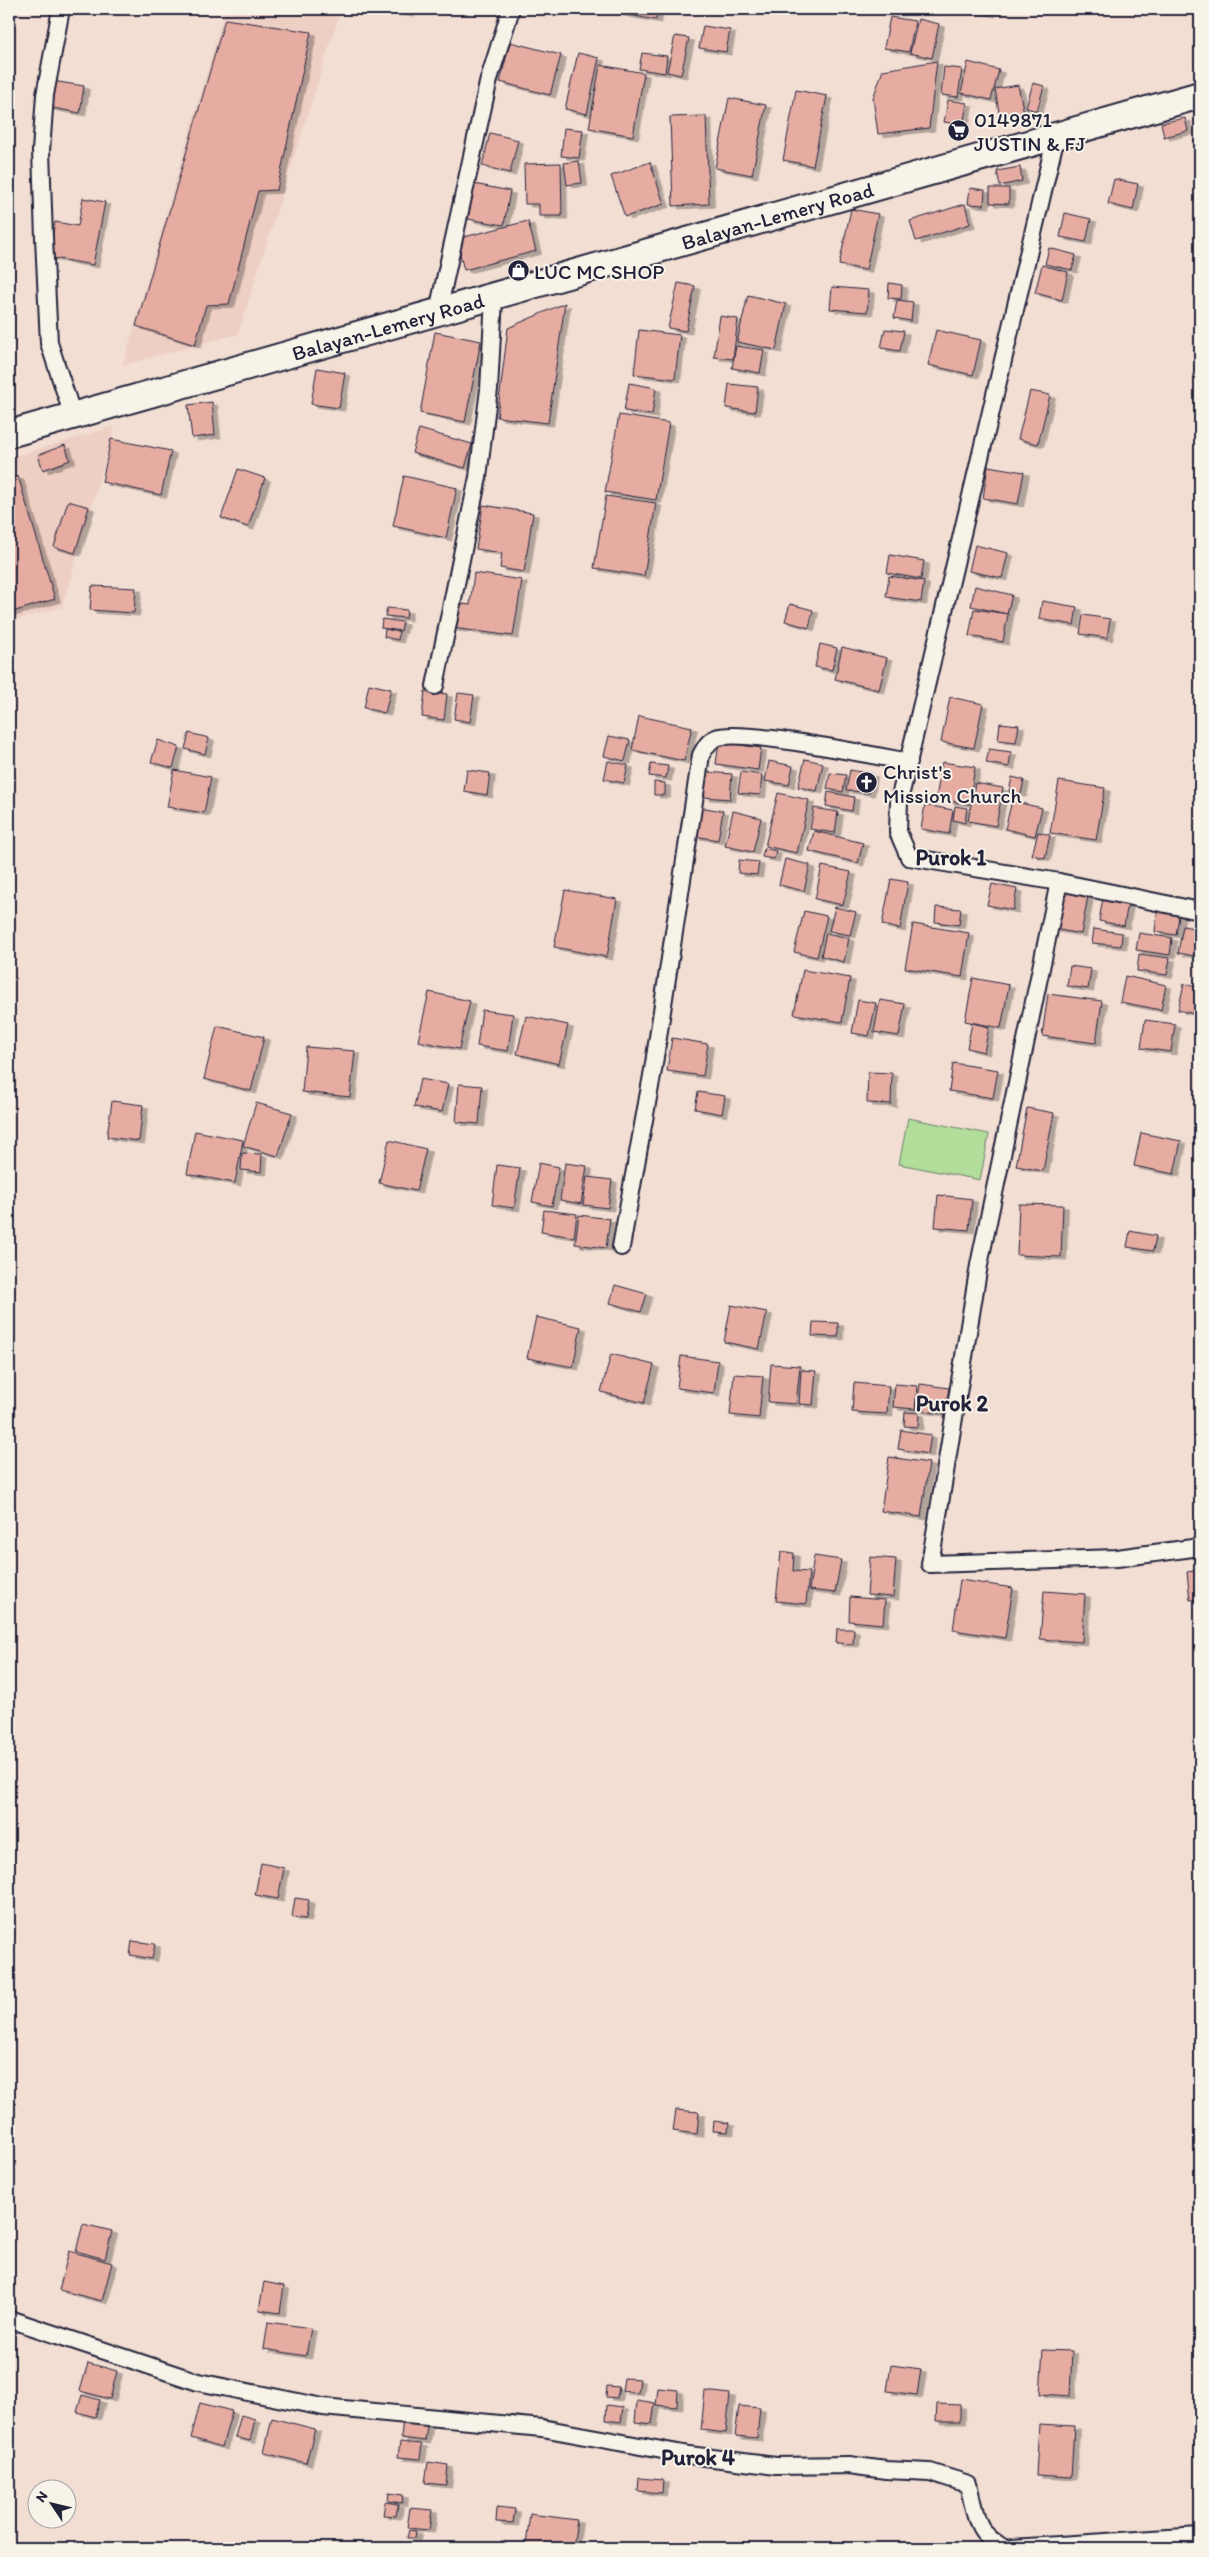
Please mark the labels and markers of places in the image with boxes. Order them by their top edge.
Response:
place label: 0149871 JUSTIN & FJ [974,107,1086,156]
supermarket icon: 0149871 JUSTIN & FJ [946,119,970,143]
shop icon: LUC MC SHOP [506,259,530,283]
place label: LUC MC SHOP [534,259,664,284]
place label: Christ's Mission Church [883,759,1022,808]
church icon: Christ's Mission Church [855,771,879,795]

